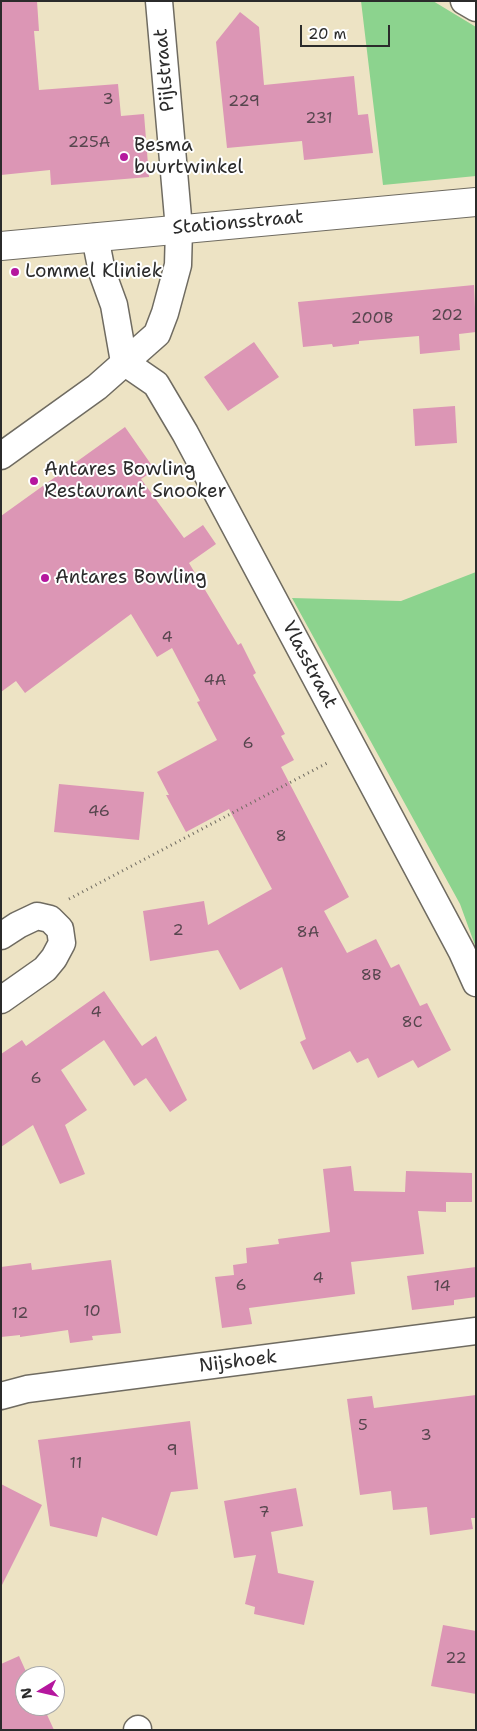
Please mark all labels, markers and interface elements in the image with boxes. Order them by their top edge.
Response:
scale bar [302,15,392,47]
text: 20 m [308,24,347,44]
street label: Pijlstraat [150,27,180,113]
house number: 3 [102,90,114,110]
house number: 229 [228,92,260,112]
house number: 231 [305,109,333,129]
house number: 225A [68,133,110,153]
place label: Besma buurtwinkel [134,135,243,179]
marker: Besma buurtwinkel [118,151,130,163]
street label: Stationsstraat [172,206,304,240]
place label: Lommel Kliniek [25,261,163,283]
marker: Lommel Kliniek [9,266,21,278]
house number: 202 [431,306,463,326]
house number: 200B [351,309,393,329]
place label: Antares Bowling Restaurant Snooker [44,459,226,503]
marker: Antares Bowling Restaurant Snooker [28,475,40,487]
place label: Antares Bowling [55,567,207,589]
marker: Antares Bowling [39,572,51,584]
street label: Vlasstraat [276,617,342,713]
house number: 4 [161,628,173,648]
house number: 4A [204,671,226,691]
house number: 6 [242,734,254,754]
house number: 46 [88,802,110,822]
house number: 8 [275,827,287,847]
house number: 2 [172,921,184,941]
house number: 8A [297,923,319,943]
house number: 8B [361,966,381,986]
house number: 4 [90,1003,102,1023]
house number: 8C [401,1013,423,1033]
house number: 6 [30,1069,42,1089]
house number: 4 [312,1269,324,1289]
house number: 6 [235,1276,247,1296]
house number: 14 [433,1277,451,1297]
house number: 10 [83,1302,101,1322]
house number: 12 [11,1304,29,1324]
street label: Nijshoek [198,1346,278,1378]
house number: 5 [358,1416,368,1436]
house number: 3 [420,1426,432,1446]
house number: 9 [166,1441,178,1461]
house number: 11 [70,1454,82,1474]
house number: 7 [258,1503,270,1523]
house number: 22 [445,1649,467,1669]
north arrow [15,1666,65,1716]
text: N [16,1686,36,1700]

